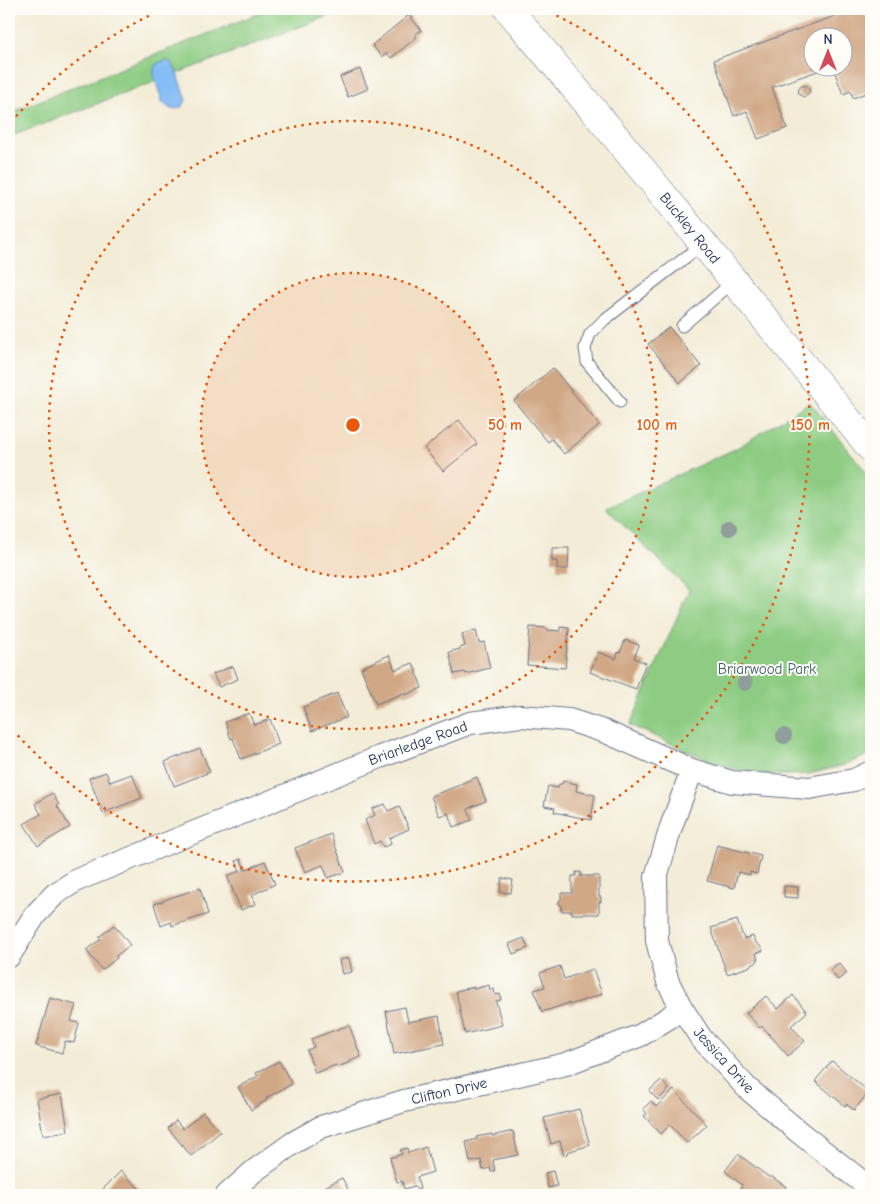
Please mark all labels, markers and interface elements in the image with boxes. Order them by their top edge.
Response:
north arrow [802,28,852,78]
text: N [823,31,833,48]
street label: Buckley Road [656,189,724,267]
centre of rings [344,416,362,434]
text: 50 m [488,416,522,434]
text: 100 m [637,416,677,434]
text: 150 m [790,416,830,434]
park label: Briarwood Park [718,660,817,678]
street label: Briarledge Road [366,717,470,769]
street label: Jessica Drive [690,1023,759,1097]
street label: Clifton Drive [409,1073,489,1108]

